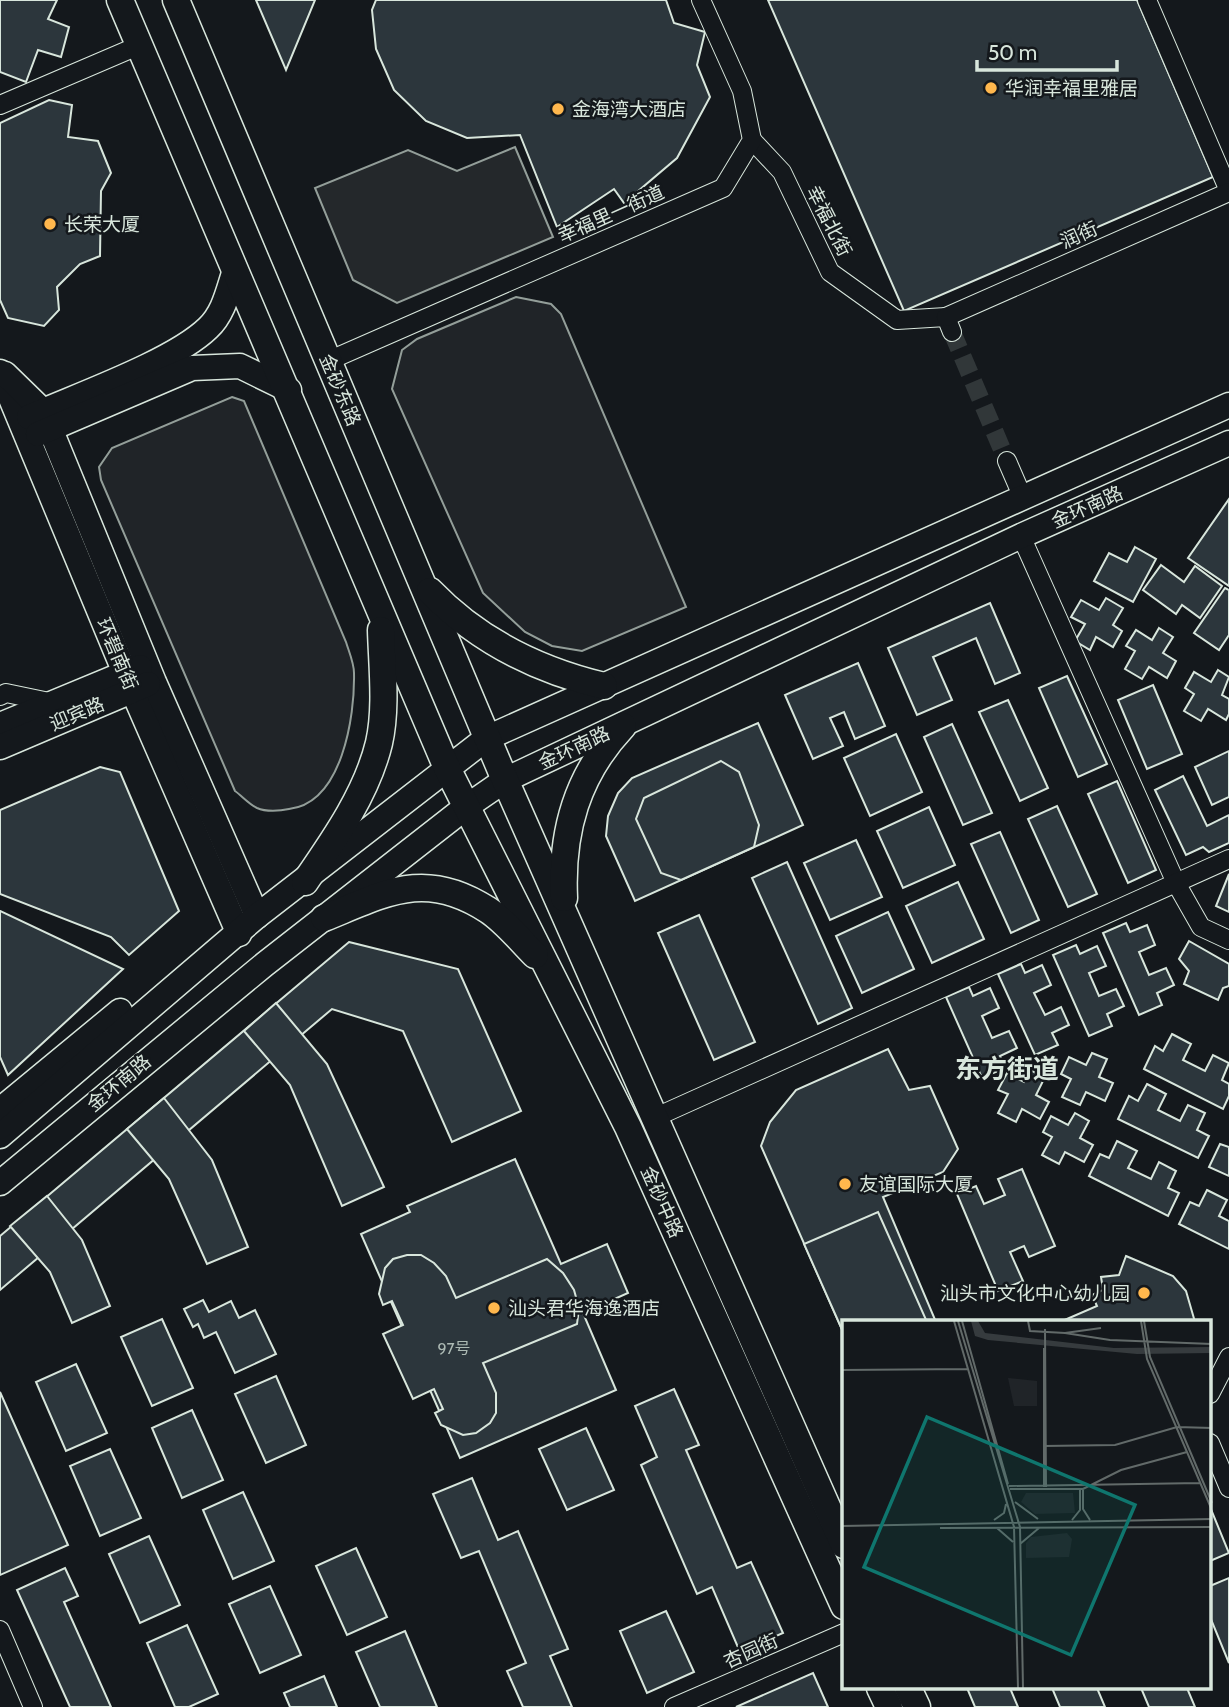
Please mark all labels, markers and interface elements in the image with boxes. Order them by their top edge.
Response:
scale bar [977,28,1117,72]
text: 50 m [988,40,1037,65]
place label: 华润幸福里雅居 [1005,77,1138,100]
marker: 华润幸福里雅居 [983,80,999,96]
place label: 金海湾大酒店 [572,98,686,121]
marker: 金海湾大酒店 [550,101,566,117]
street label: 幸福里一街道 [554,180,668,248]
street label: 幸福北街 [801,182,857,260]
place label: 长荣大厦 [64,213,140,236]
marker: 长荣大厦 [42,216,58,232]
street label: 润街 [1057,217,1101,253]
street label: 金砂东路 [315,351,365,429]
street label: 金环南路 [1048,481,1126,533]
street label: 环碧南街 [92,615,142,693]
street label: 迎宾路 [46,692,108,736]
street label: 金环南路 [535,722,613,774]
street label: 金环南路 [82,1050,156,1116]
district label: 东方街道 [955,1053,1059,1085]
street label: 金砂中路 [636,1163,688,1241]
place label: 友谊国际大厦 [859,1173,973,1196]
marker: 友谊国际大厦 [837,1176,853,1192]
place label: 汕头市文化中心幼儿园 [940,1282,1130,1305]
marker: 汕头市文化中心幼儿园 [1136,1285,1152,1301]
place label: 汕头君华海逸酒店 [508,1297,660,1320]
marker: 汕头君华海逸酒店 [486,1300,502,1316]
inset map [842,1320,1212,1690]
house number: 97号 [437,1339,471,1358]
street label: 杏园街 [720,1629,782,1673]

